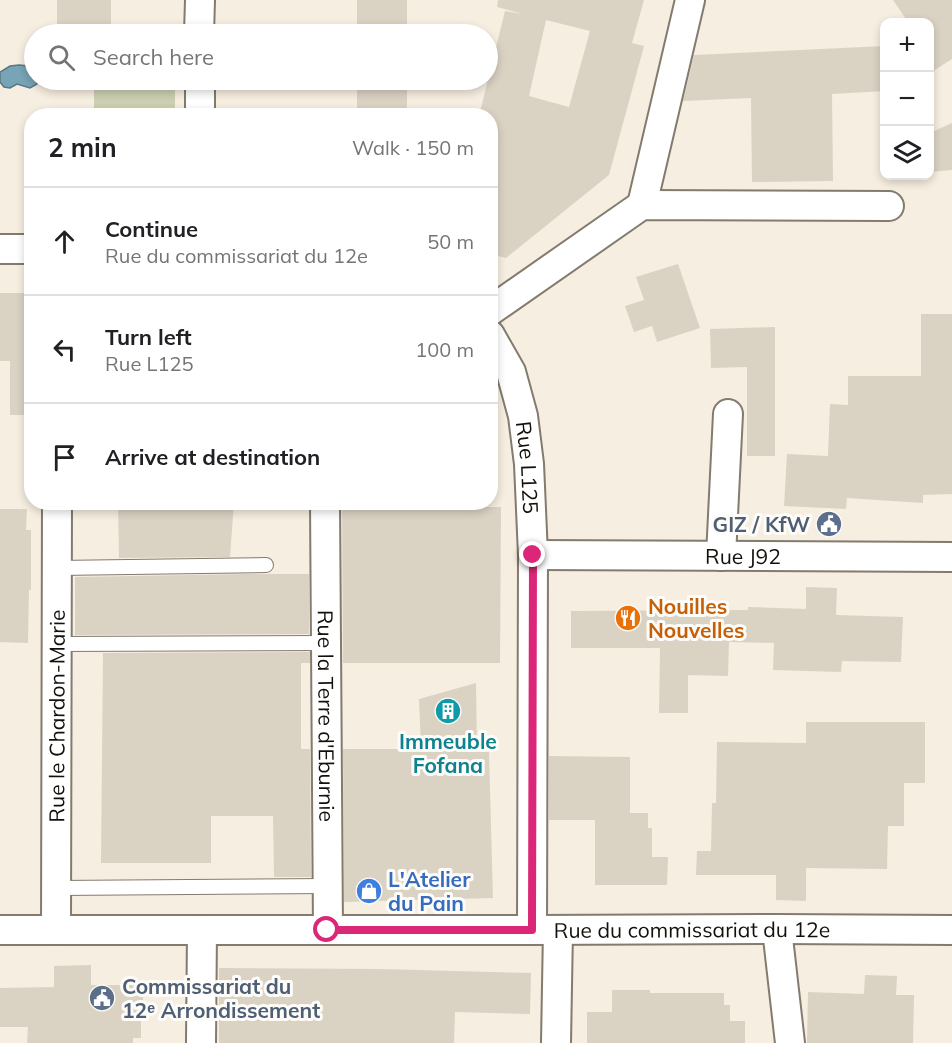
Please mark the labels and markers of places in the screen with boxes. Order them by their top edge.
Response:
public building icon: GIZ / KfW [814,509,844,539]
place label: GIZ / KfW [713,511,810,537]
place label: Nouilles Nouvelles [648,593,745,643]
restaurant icon: Nouilles Nouvelles [613,603,643,633]
building icon: Immeuble Fofana [433,696,463,726]
place label: Immeuble Fofana [399,728,497,778]
place label: L'Atelier du Pain [388,866,471,916]
shop icon: L'Atelier du Pain [354,876,384,906]
place label: Commissariat du 12ᵉ Arrondissement [122,973,320,1023]
public building icon: Commissariat du 12ᵉ Arrondissement [87,983,117,1013]

